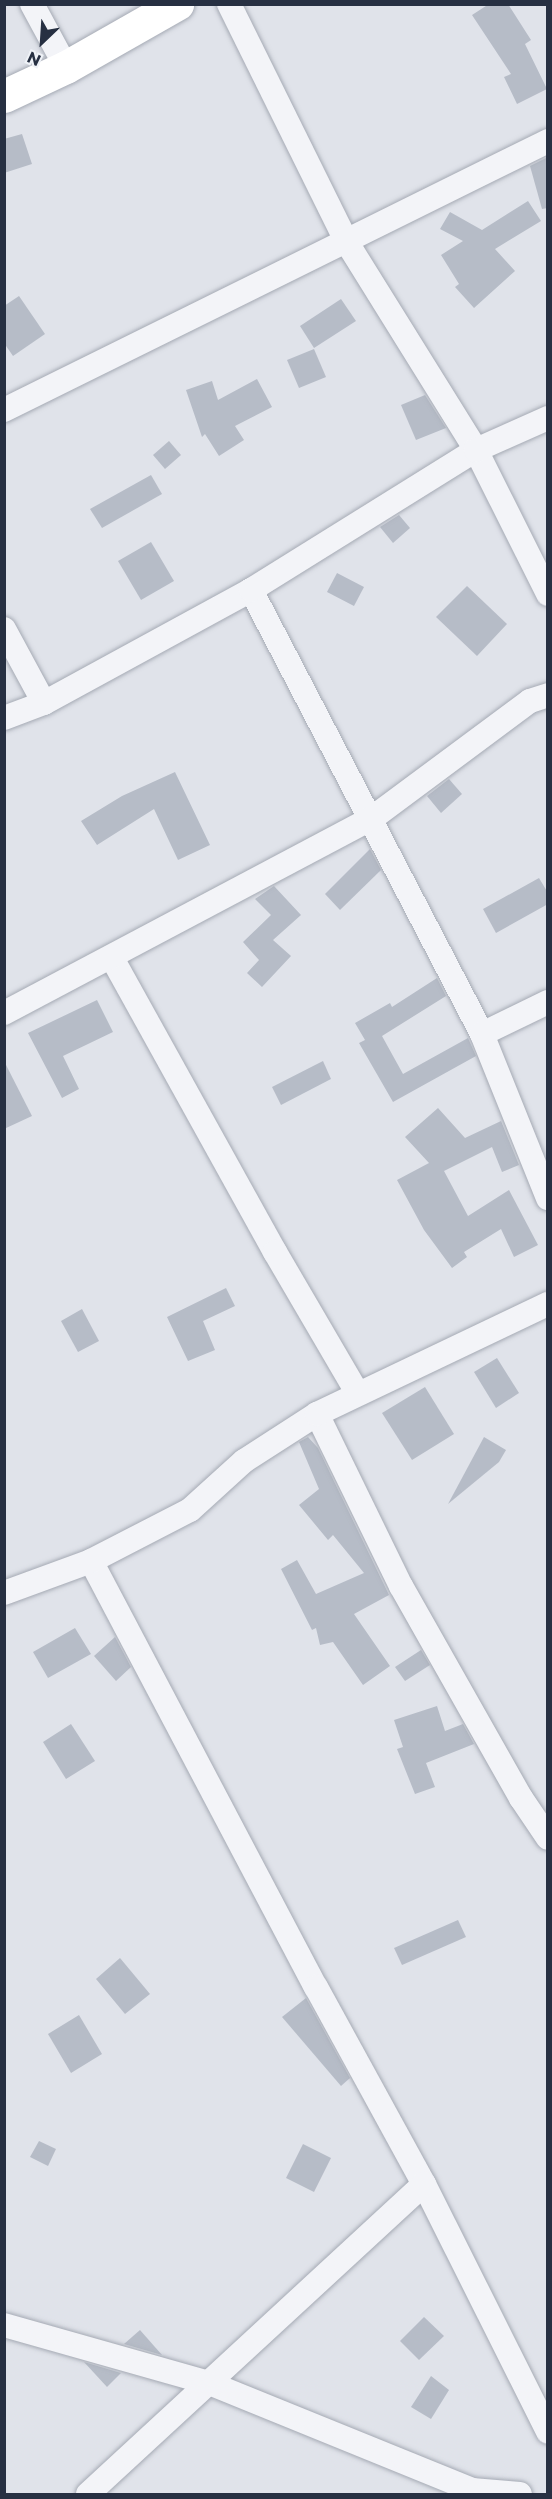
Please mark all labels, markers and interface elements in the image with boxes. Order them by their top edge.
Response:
north arrow [12,12,72,72]
text: N [24,47,44,70]

